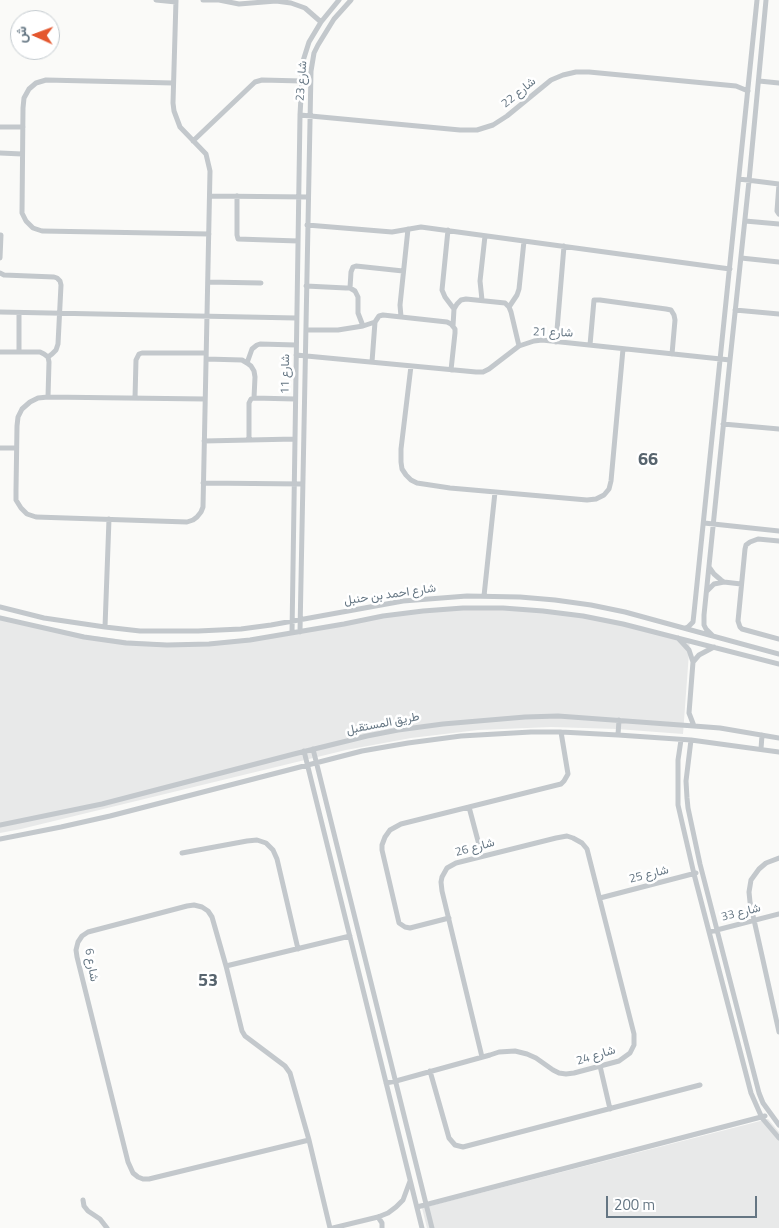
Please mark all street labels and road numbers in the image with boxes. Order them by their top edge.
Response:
street label: شارع 23 [293,60,311,102]
street label: شارع 22 [499,75,539,111]
street label: شارع 21 [533,325,573,341]
street label: شارع 11 [278,354,294,394]
street label: شارع احمد بن حنبل [343,581,437,609]
street label: طريق المستقبل [345,710,421,738]
street label: شارع 26 [454,836,496,860]
street label: شارع 25 [628,863,670,887]
street label: شارع 33 [720,901,762,925]
street label: شارع 6 [81,947,101,983]
street label: شارع 24 [575,1043,617,1069]

